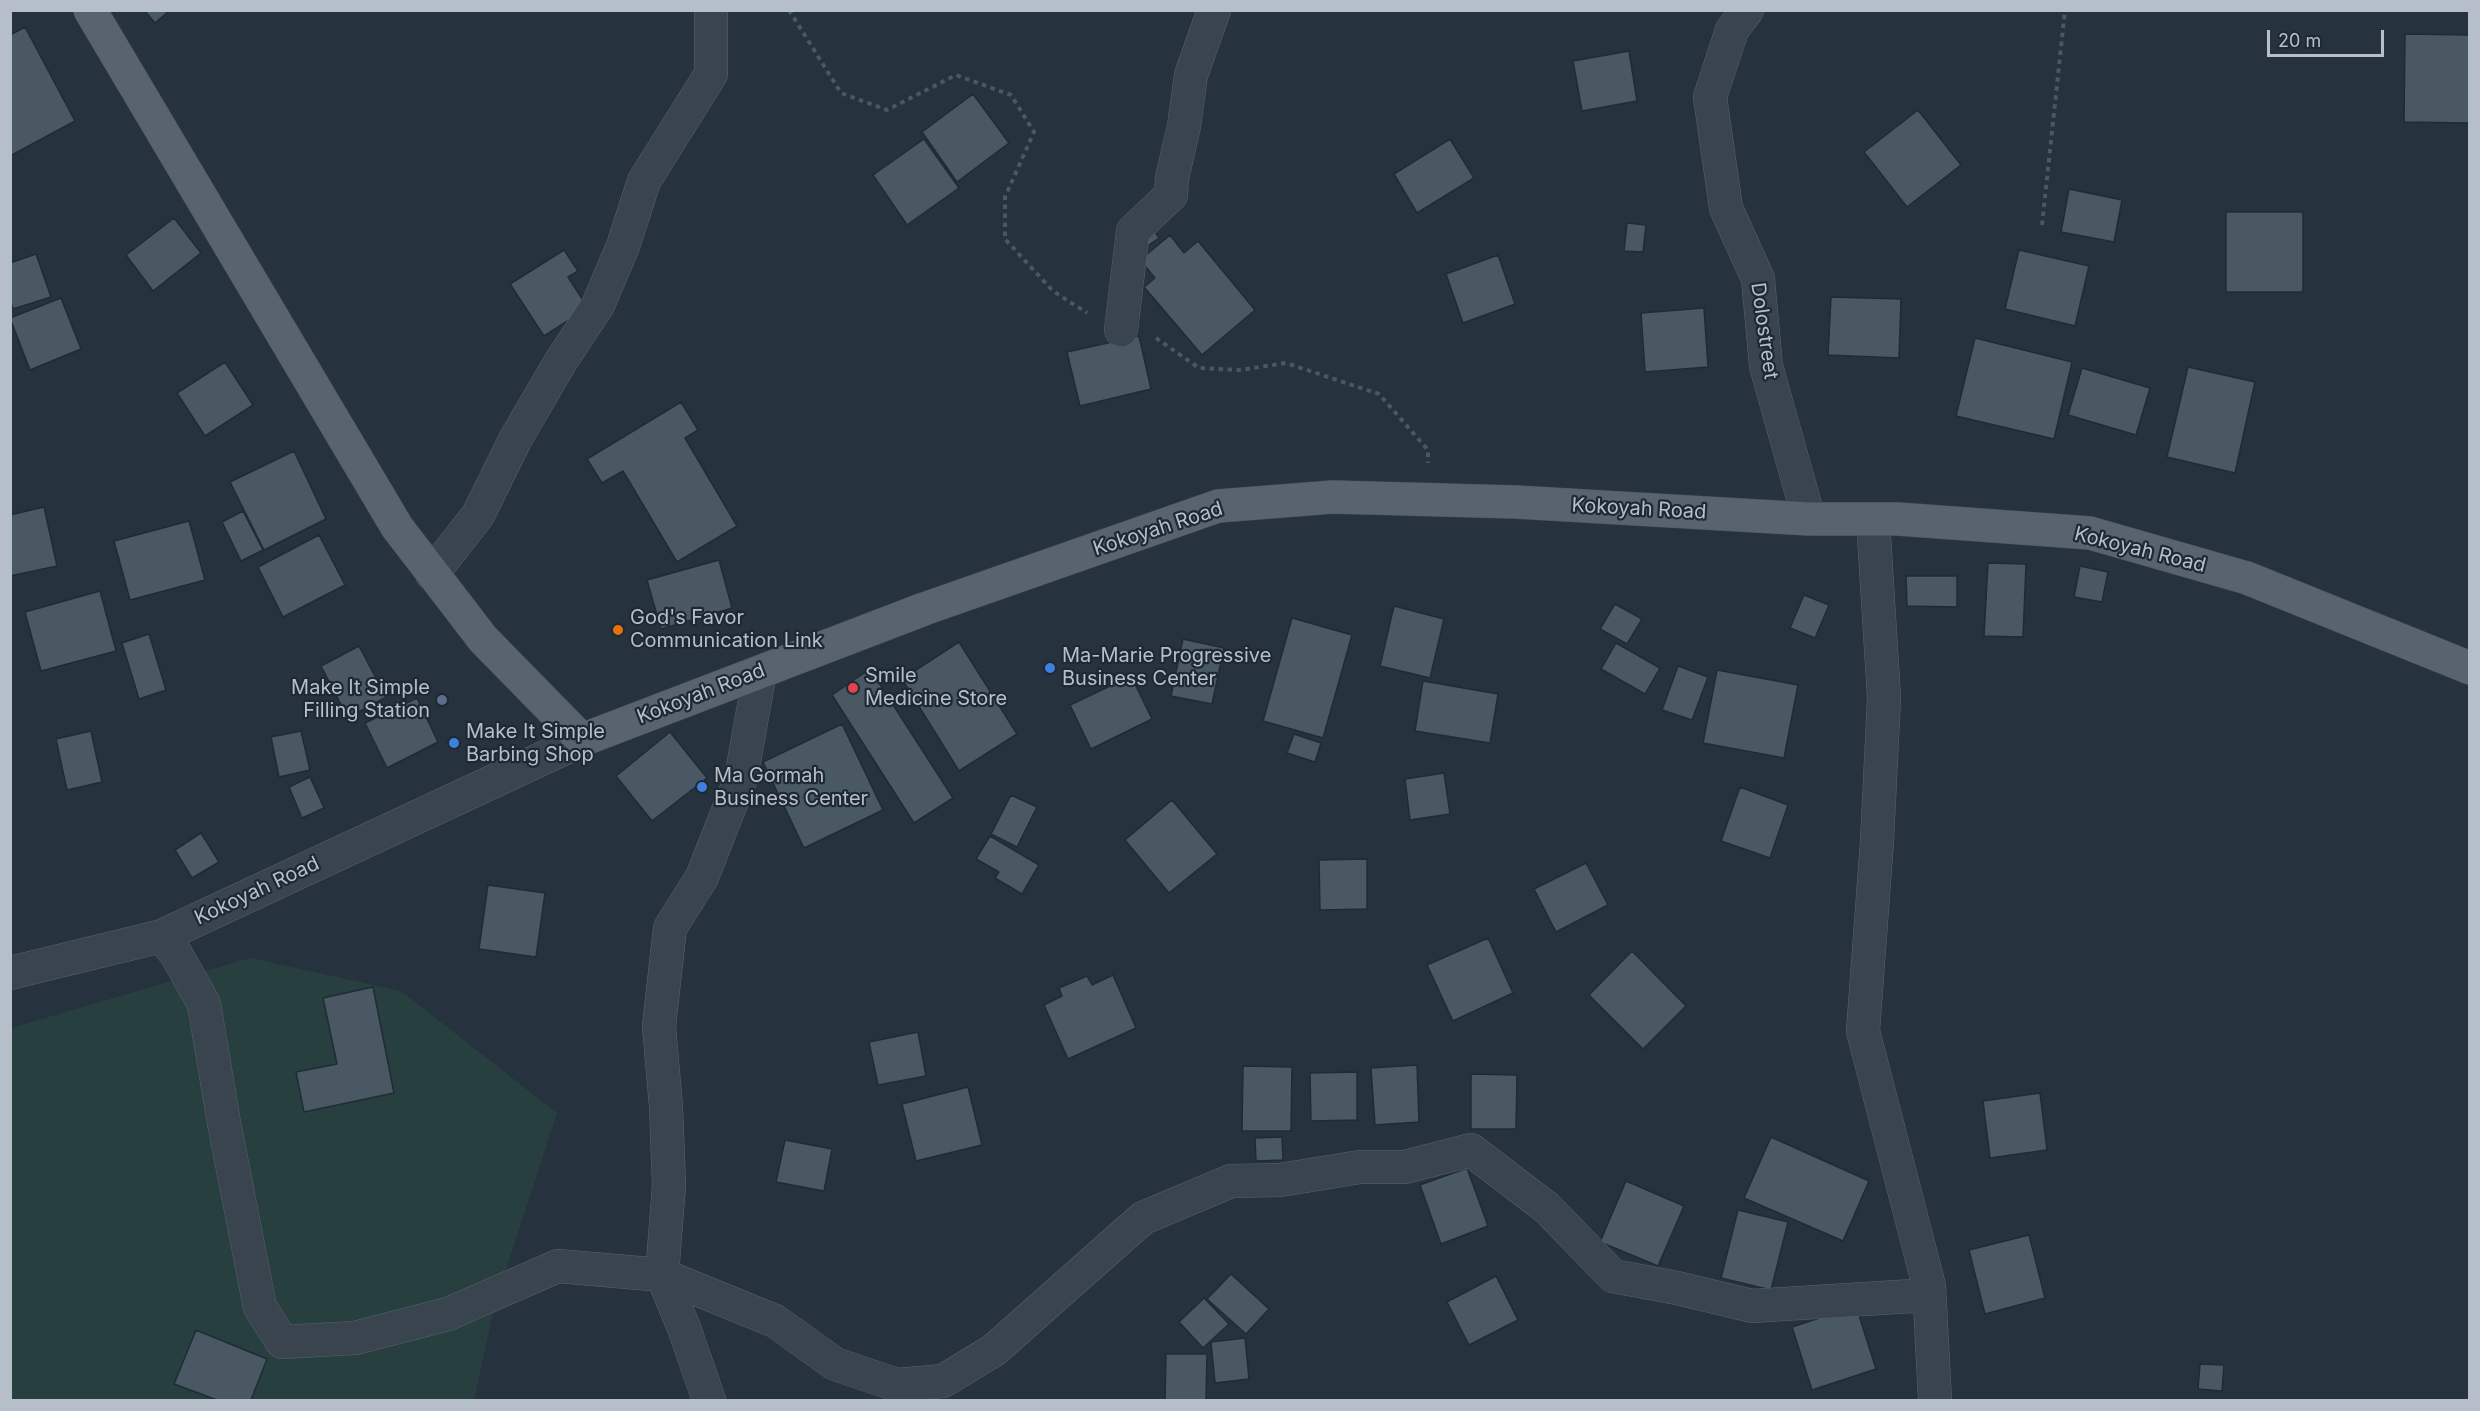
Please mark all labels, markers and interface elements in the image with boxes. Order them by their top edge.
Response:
scale bar [2270,18,2387,56]
text: 20 m [2278,30,2321,51]
street label: Dolostreet [1745,281,1783,381]
street label: Kokoyah Road [1571,493,1707,525]
street label: Kokoyah Road [1090,497,1226,561]
street label: Kokoyah Road [2072,522,2208,578]
place label: God's Favor Communication Link [630,606,823,653]
marker: God's Favor Communication Link [611,623,625,637]
place label: Ma-Marie Progressive Business Center [1062,644,1271,691]
street label: Kokoyah Road [634,659,768,729]
marker: Ma-Marie Progressive Business Center [1043,661,1057,675]
place label: Smile Medicine Store [865,664,1007,711]
place label: Make It Simple Filling Station [291,676,430,723]
marker: Smile Medicine Store [846,681,860,695]
marker: Make It Simple Filling Station [435,693,449,707]
place label: Make It Simple Barbing Shop [466,720,605,767]
marker: Make It Simple Barbing Shop [447,736,461,750]
place label: Ma Gormah Business Center [714,764,868,811]
marker: Ma Gormah Business Center [695,780,709,794]
street label: Kokoyah Road [191,852,323,930]

